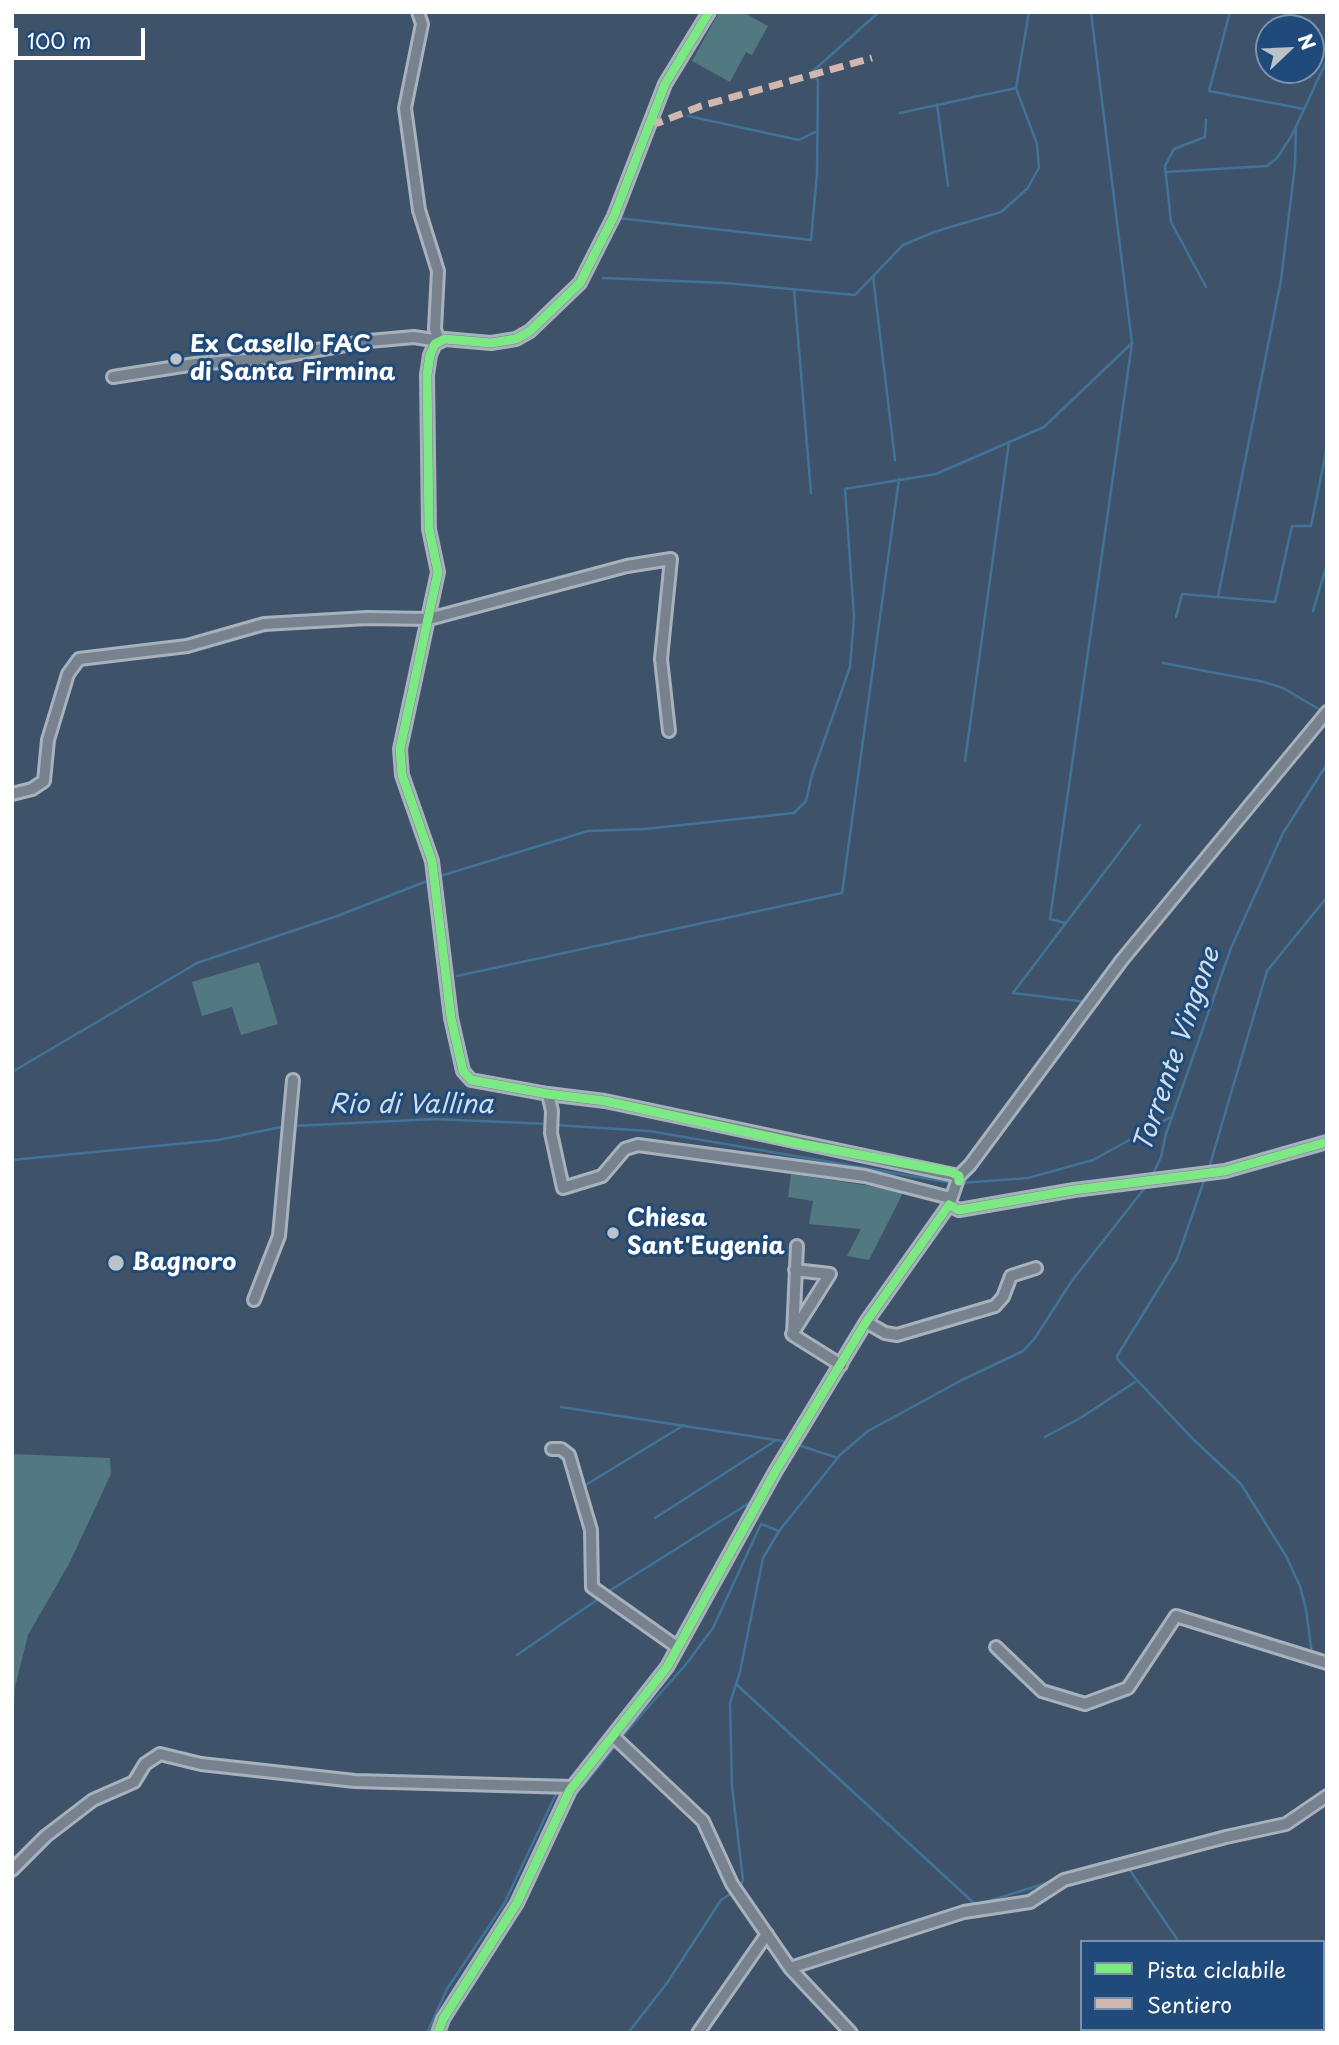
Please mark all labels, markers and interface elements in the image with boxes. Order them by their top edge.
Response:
scale bar [18,14,149,58]
north arrow [1255,14,1325,84]
text: 100 m [27,24,91,56]
text: N [1292,29,1323,54]
place label: Ex Casello FAC di Santa Firmina [190,331,395,387]
marker: Ex Casello FAC di Santa Firmina [168,351,184,367]
water label: Torrente Vingone [1128,943,1228,1157]
water label: Rio di Vallina [329,1090,493,1122]
place label: Chiesa Sant'Eugenia [627,1205,785,1261]
marker: Chiesa Sant'Eugenia [605,1225,621,1241]
place label: Bagnoro [132,1249,236,1277]
marker: Bagnoro [106,1253,126,1273]
legend [1080,1940,1325,2031]
text: Pista ciclabile [1147,1953,1286,1985]
text: Sentiero [1147,1988,1232,2020]

